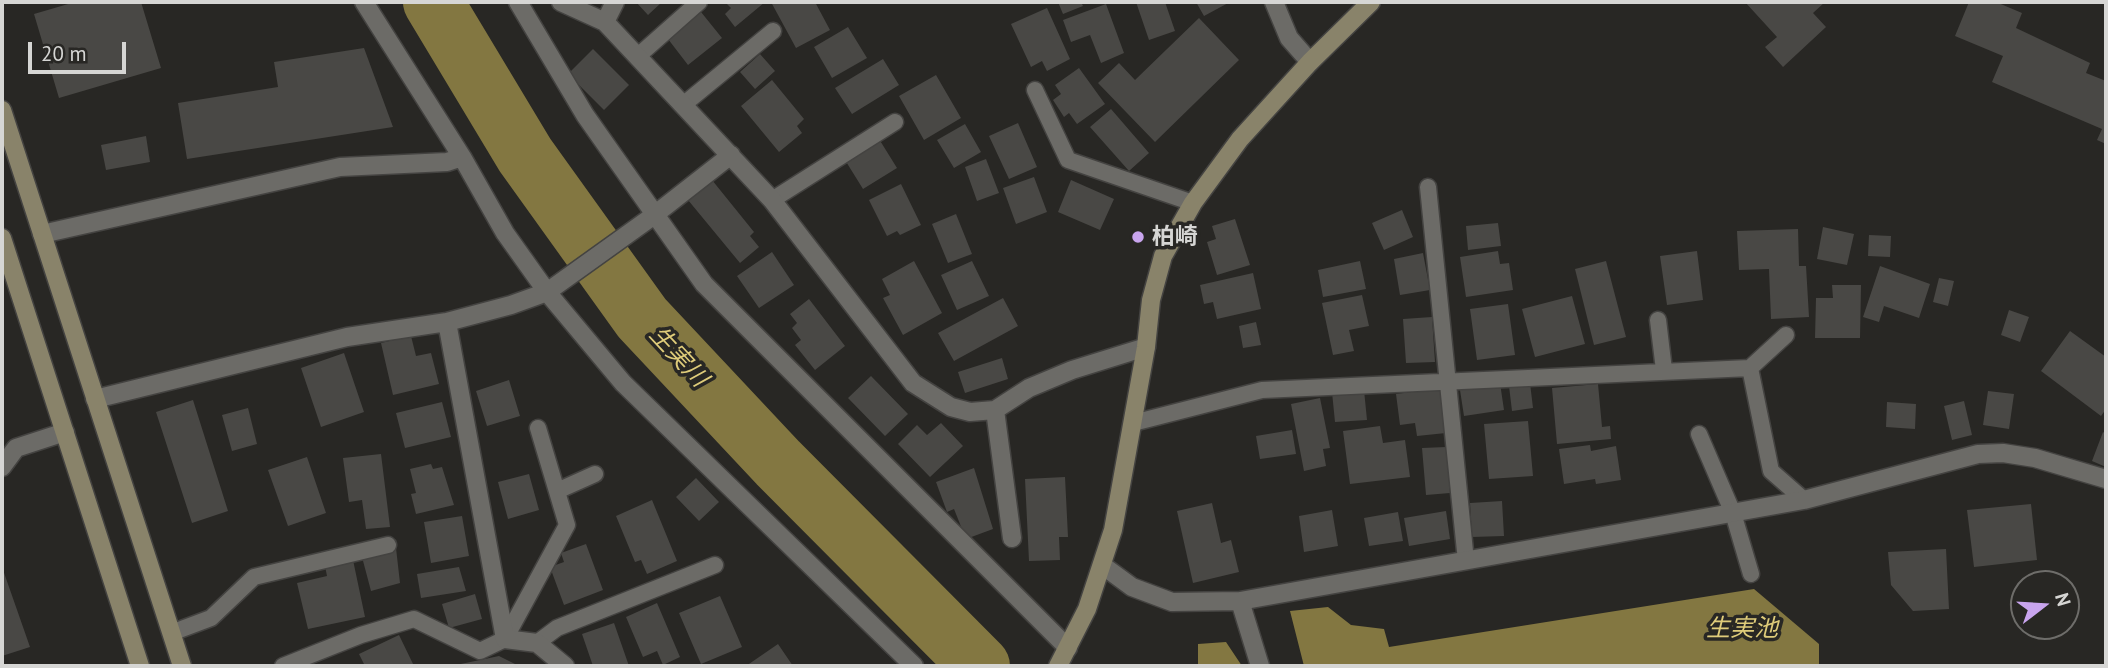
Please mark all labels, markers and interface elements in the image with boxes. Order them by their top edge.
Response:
scale bar [32,28,130,72]
text: 20 m [41,40,87,67]
place label: 柏崎 [1152,223,1198,251]
marker: 柏崎 [1130,229,1146,245]
water label: 生実川 [643,321,713,393]
north arrow [2010,570,2080,640]
text: N [2050,590,2076,609]
water label: 生実池 [1706,615,1778,643]

